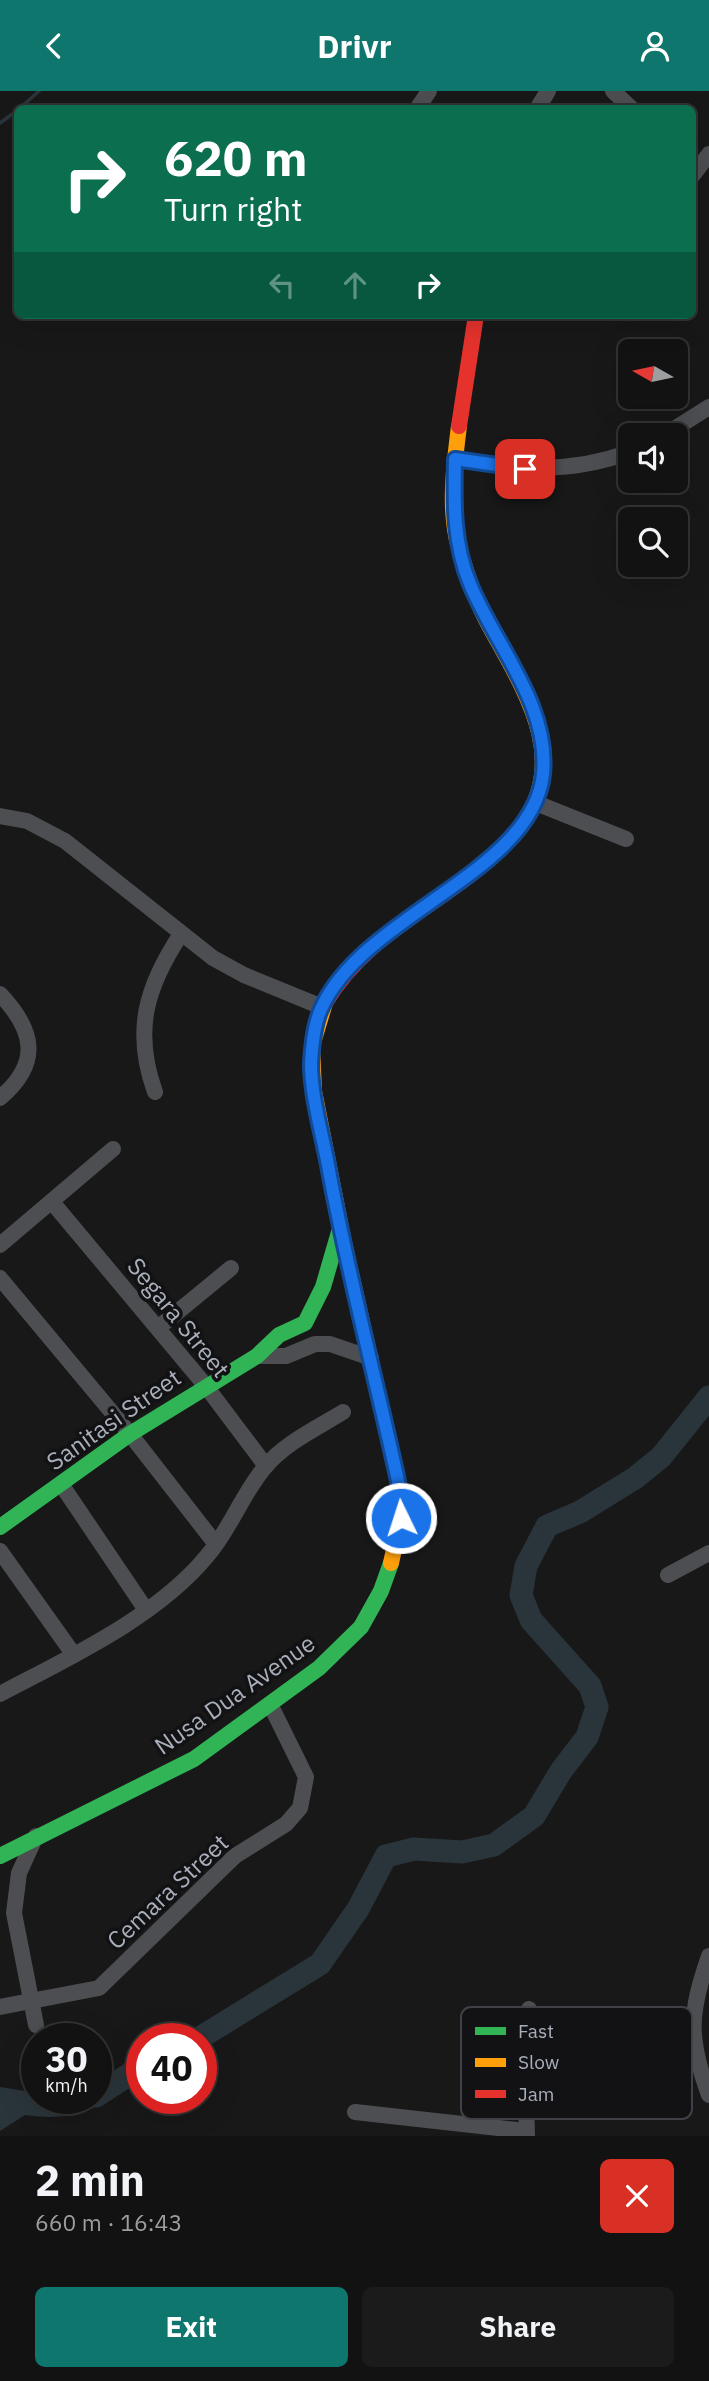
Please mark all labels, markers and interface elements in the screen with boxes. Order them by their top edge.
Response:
text: Drivr [317,25,392,67]
icon: back [35,27,73,65]
icon: person [636,27,674,65]
text: 620 m [164,126,308,189]
icon: right [49,133,140,224]
text: Turn right [164,188,302,230]
icon: left [263,266,301,304]
icon: ahead [336,266,374,304]
icon: right [409,266,447,304]
north arrow [618,339,688,409]
map controls [618,339,688,577]
button: sound [618,423,688,493]
pin [495,439,555,499]
icon: arrive [506,450,544,488]
button: search [618,507,688,577]
street label: Segara Street [121,1251,237,1384]
street label: Sanitasi Street [40,1361,187,1477]
position arrow [364,1481,438,1555]
street label: Nusa Dua Avenue [148,1627,321,1762]
street label: Cemara Street [100,1827,235,1956]
legend [461,2007,692,2119]
text: Fast [518,2019,554,2043]
speed limit sign: 40 [126,2023,217,2114]
text: 30 [45,2036,88,2082]
text: Slow [518,2050,559,2074]
text: km/h [45,2074,88,2097]
text: Jam [518,2082,554,2106]
text: 2 min [35,2153,145,2208]
button: close [600,2159,674,2233]
text: 660 m · 16:43 [35,2207,182,2237]
button: Exit [35,2287,348,2367]
button: Share [362,2287,674,2367]

